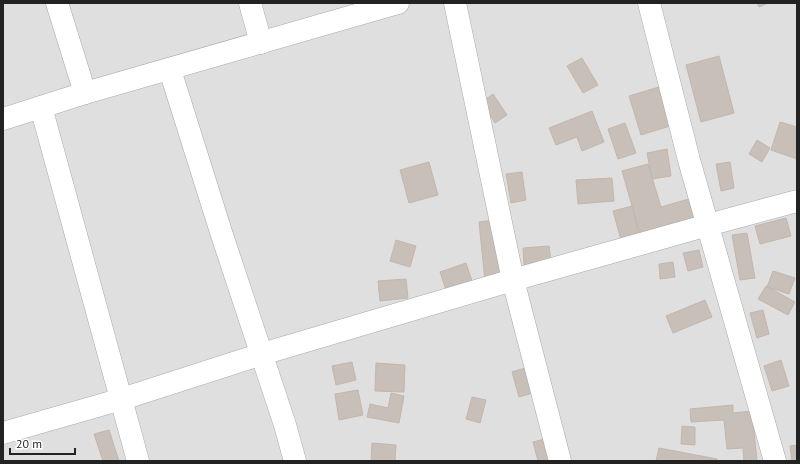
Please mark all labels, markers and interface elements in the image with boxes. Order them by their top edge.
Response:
scale bar [10,430,75,456]
text: 20 m [16,436,42,451]

